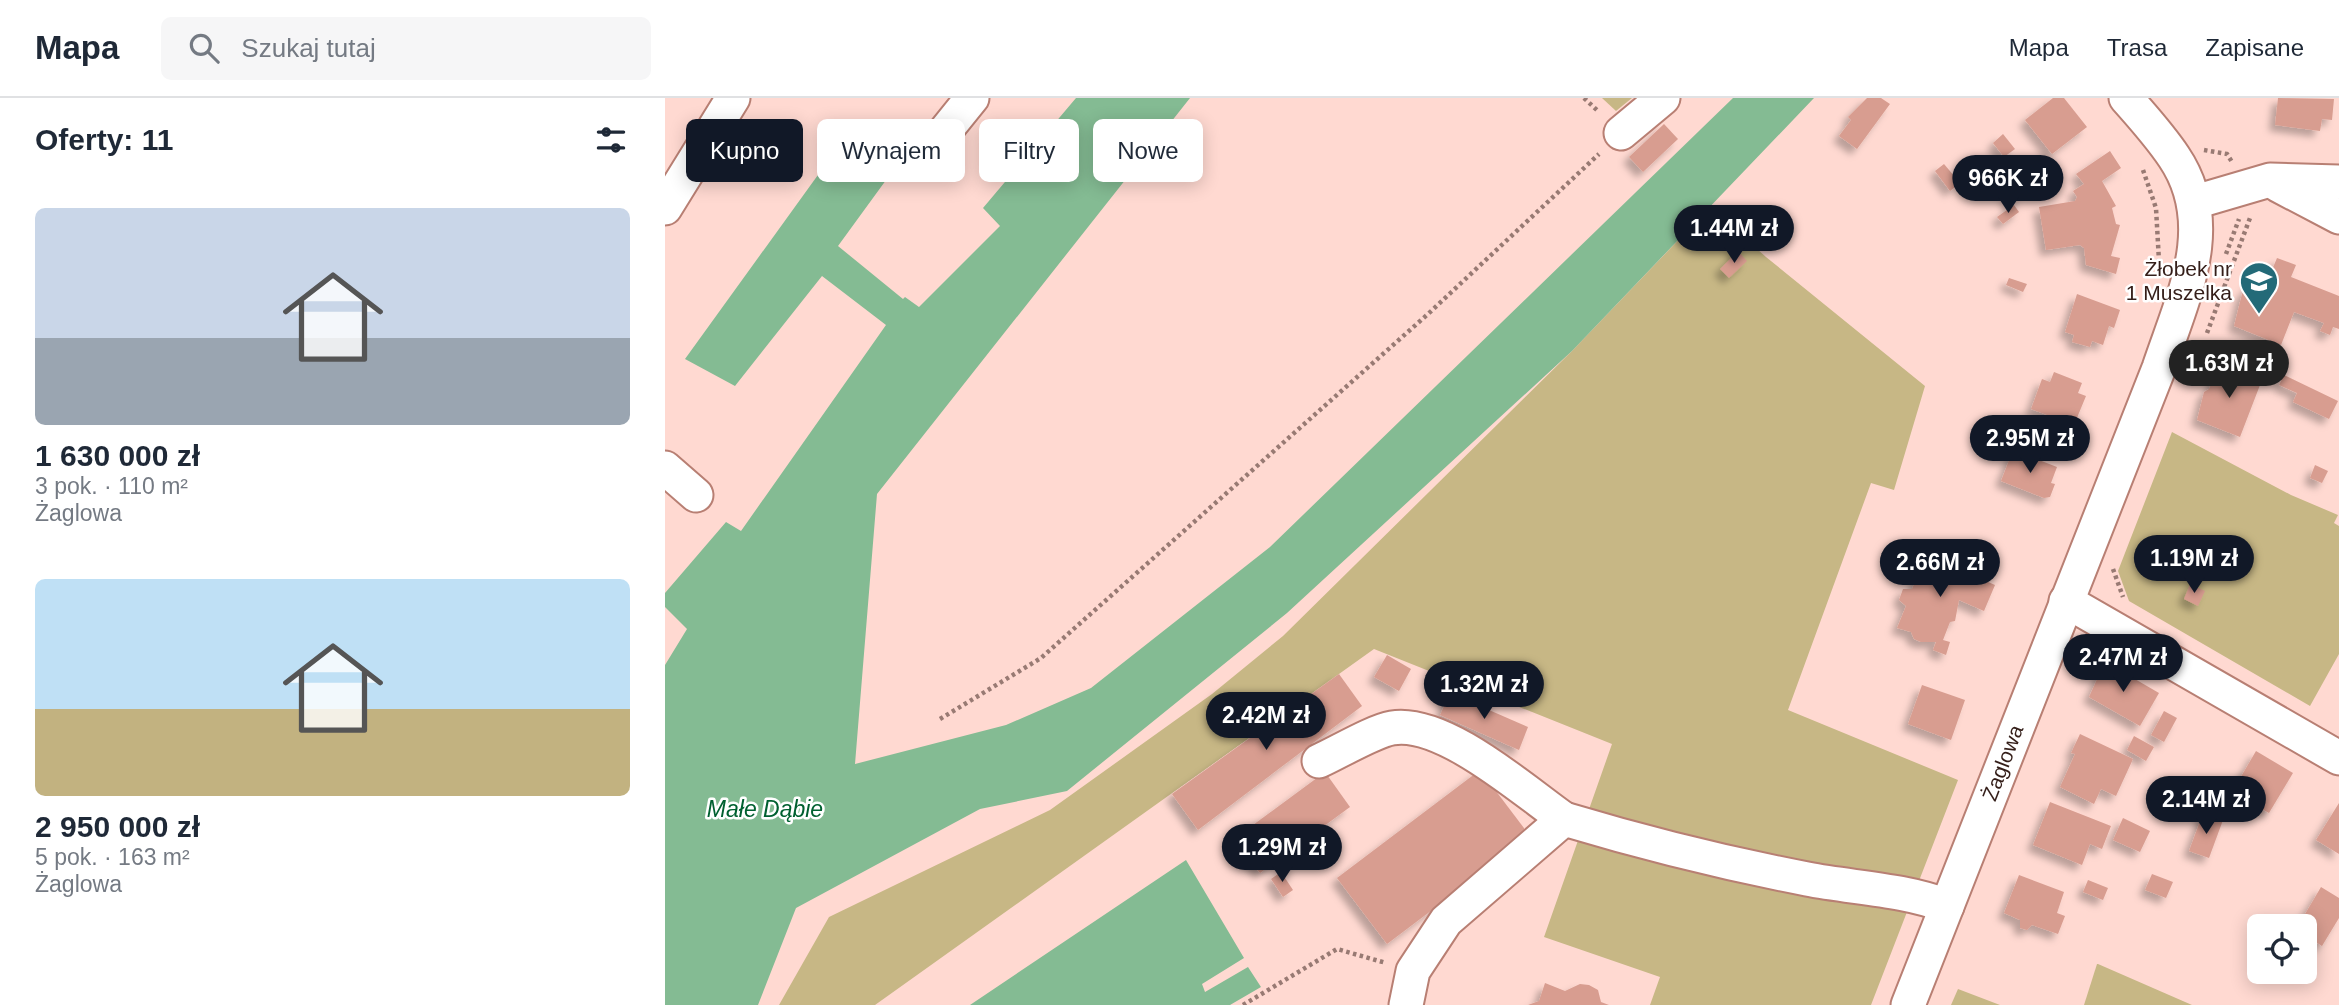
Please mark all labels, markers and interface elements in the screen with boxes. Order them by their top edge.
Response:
search box [161,17,651,80]
text: Mapa [35,29,119,66]
icon: search [185,29,223,67]
text: Szukaj tutaj [241,33,376,63]
text: Mapa [2009,34,2069,61]
text: Trasa [2107,34,2167,61]
text: Zapisane [2205,34,2304,61]
chip: Kupno [686,119,803,182]
chip: Wynajem [817,119,965,182]
chip: Filtry [979,119,1079,182]
chip: Nowe [1093,119,1203,182]
icon: filters [592,121,630,159]
text: Oferty: 11 [35,123,173,156]
pin: 966K zł [1943,156,2073,215]
text: 966K zł [1968,165,2048,191]
pin: 1.44M zł [1662,206,1806,265]
text: 1.44M zł [1690,215,1778,241]
icon: home [270,254,396,380]
place label: Żłobek nr 1 Muszelka [2126,257,2232,304]
school or university icon: Żłobek nr 1 Muszelka [2238,260,2280,315]
pin: 1.63M zł [2157,341,2301,400]
text: 1.63M zł [2185,350,2273,376]
pin: 2.95M zł [1958,416,2102,475]
text: 2.95M zł [1986,425,2074,451]
text: 1 630 000 zł [35,439,200,472]
text: 3 pok. · 110 m² [35,473,188,499]
text: Żaglowa [35,500,122,526]
pin: 1.19M zł [2122,536,2266,595]
pin: 2.66M zł [1868,540,2012,599]
text: 1.19M zł [2150,545,2238,571]
text: 2.66M zł [1896,549,1984,575]
icon: home [270,625,396,751]
pin: 2.47M zł [2051,634,2195,694]
text: 2.47M zł [2079,644,2167,670]
pin: 1.32M zł [1412,662,1556,721]
text: 1.32M zł [1440,671,1528,697]
pin: 2.42M zł [1194,692,1338,752]
text: 2.42M zł [1222,702,1310,728]
street label: Żaglowa [1978,721,2028,804]
pin: 2.14M zł [2134,776,2278,836]
text: 2.14M zł [2162,786,2250,812]
water label: Małe Dąbie [707,796,823,822]
text: 2 950 000 zł [35,810,200,843]
pin: 1.29M zł [1210,824,1354,884]
text: 1.29M zł [1238,834,1326,860]
text: 5 pok. · 163 m² [35,844,190,870]
text: Żaglowa [35,871,122,897]
map controls [2247,914,2317,984]
button: locate [2247,914,2317,984]

